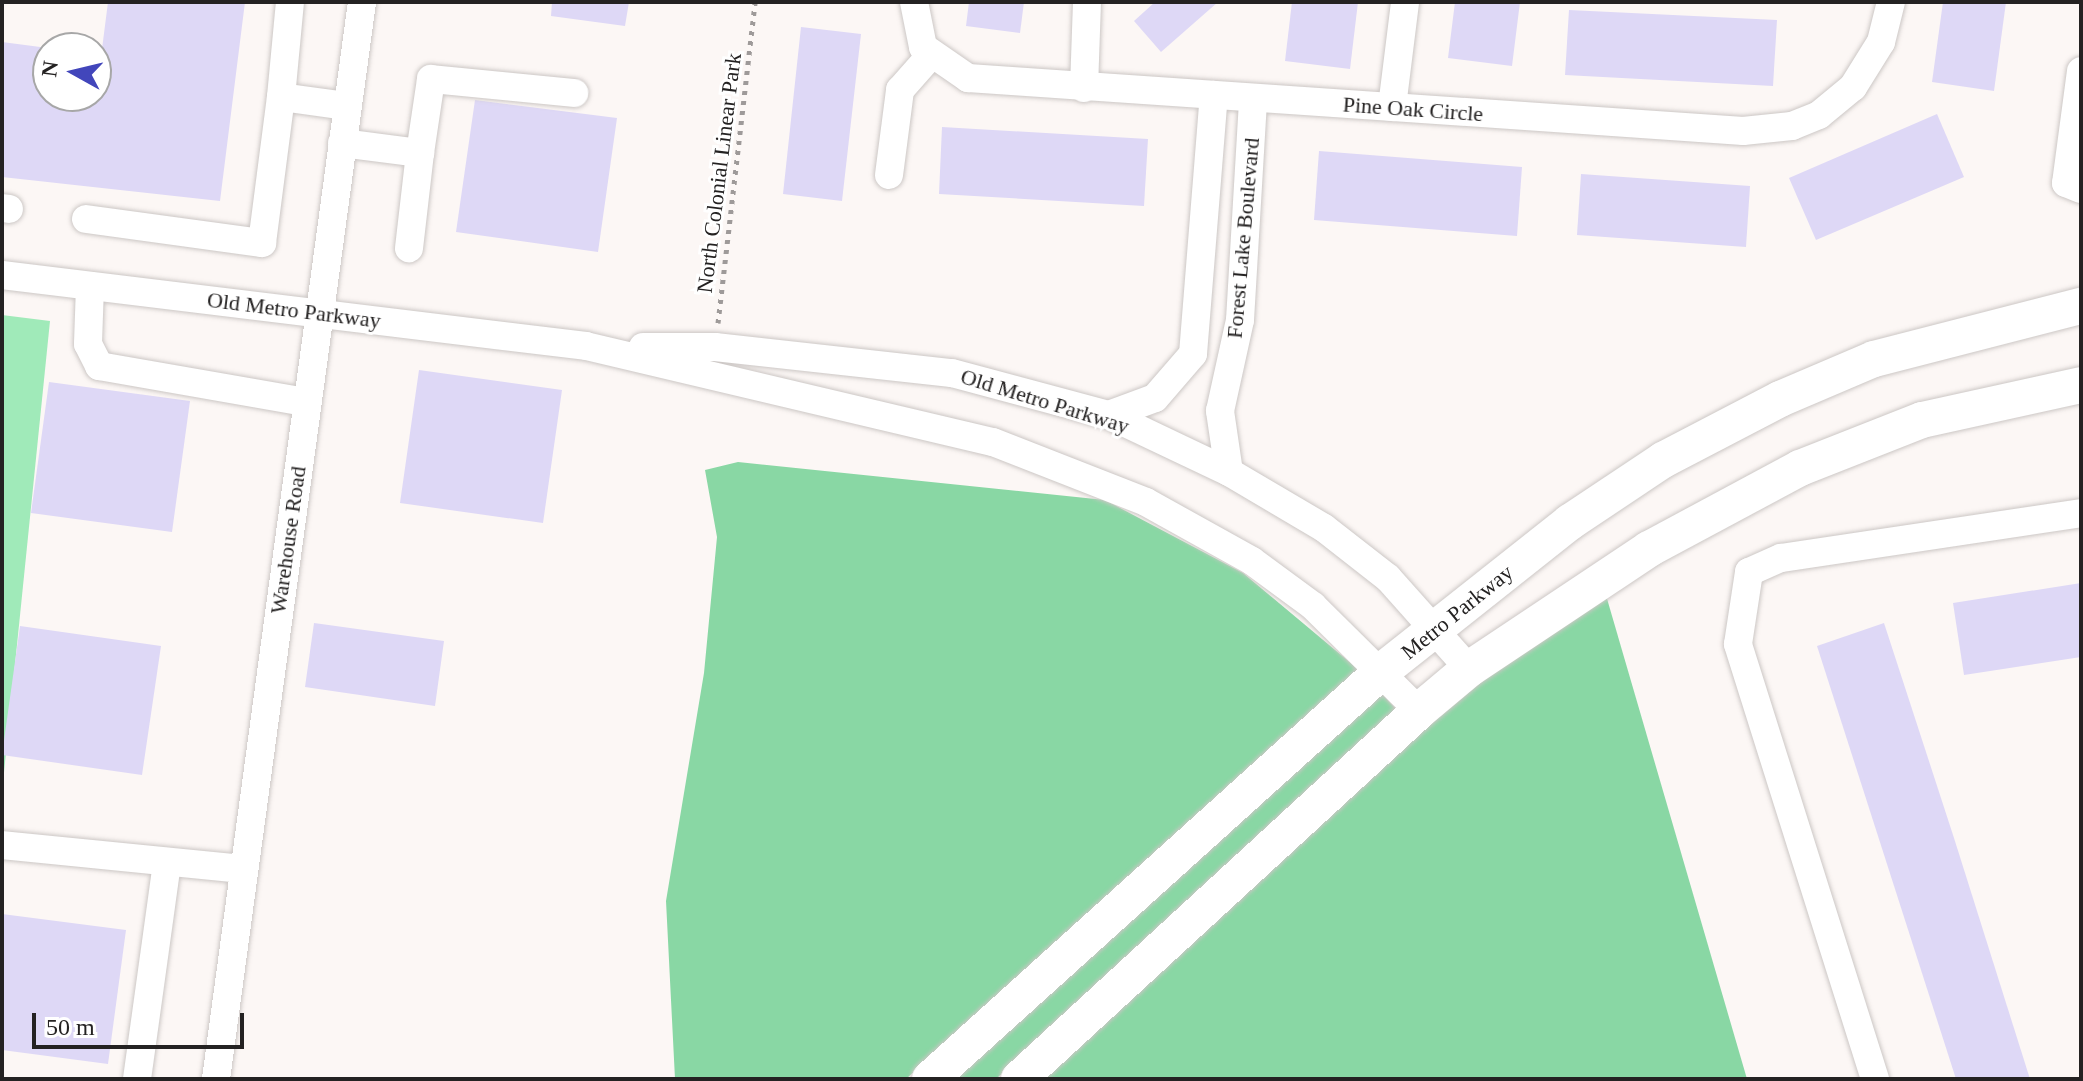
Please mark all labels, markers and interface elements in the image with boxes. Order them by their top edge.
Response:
north arrow [32,32,112,112]
street label: North Colonial Linear Park [691,52,747,294]
text: N [36,59,63,78]
street label: Pine Oak Circle [1342,91,1484,127]
street label: Forest Lake Boulevard [1221,136,1265,340]
street label: Old Metro Parkway [206,286,382,334]
street label: Old Metro Parkway [958,363,1132,439]
street label: Warehouse Road [265,464,311,616]
street label: Metro Parkway [1396,559,1518,665]
scale bar [36,997,248,1047]
text: 50 m [46,1014,95,1040]

